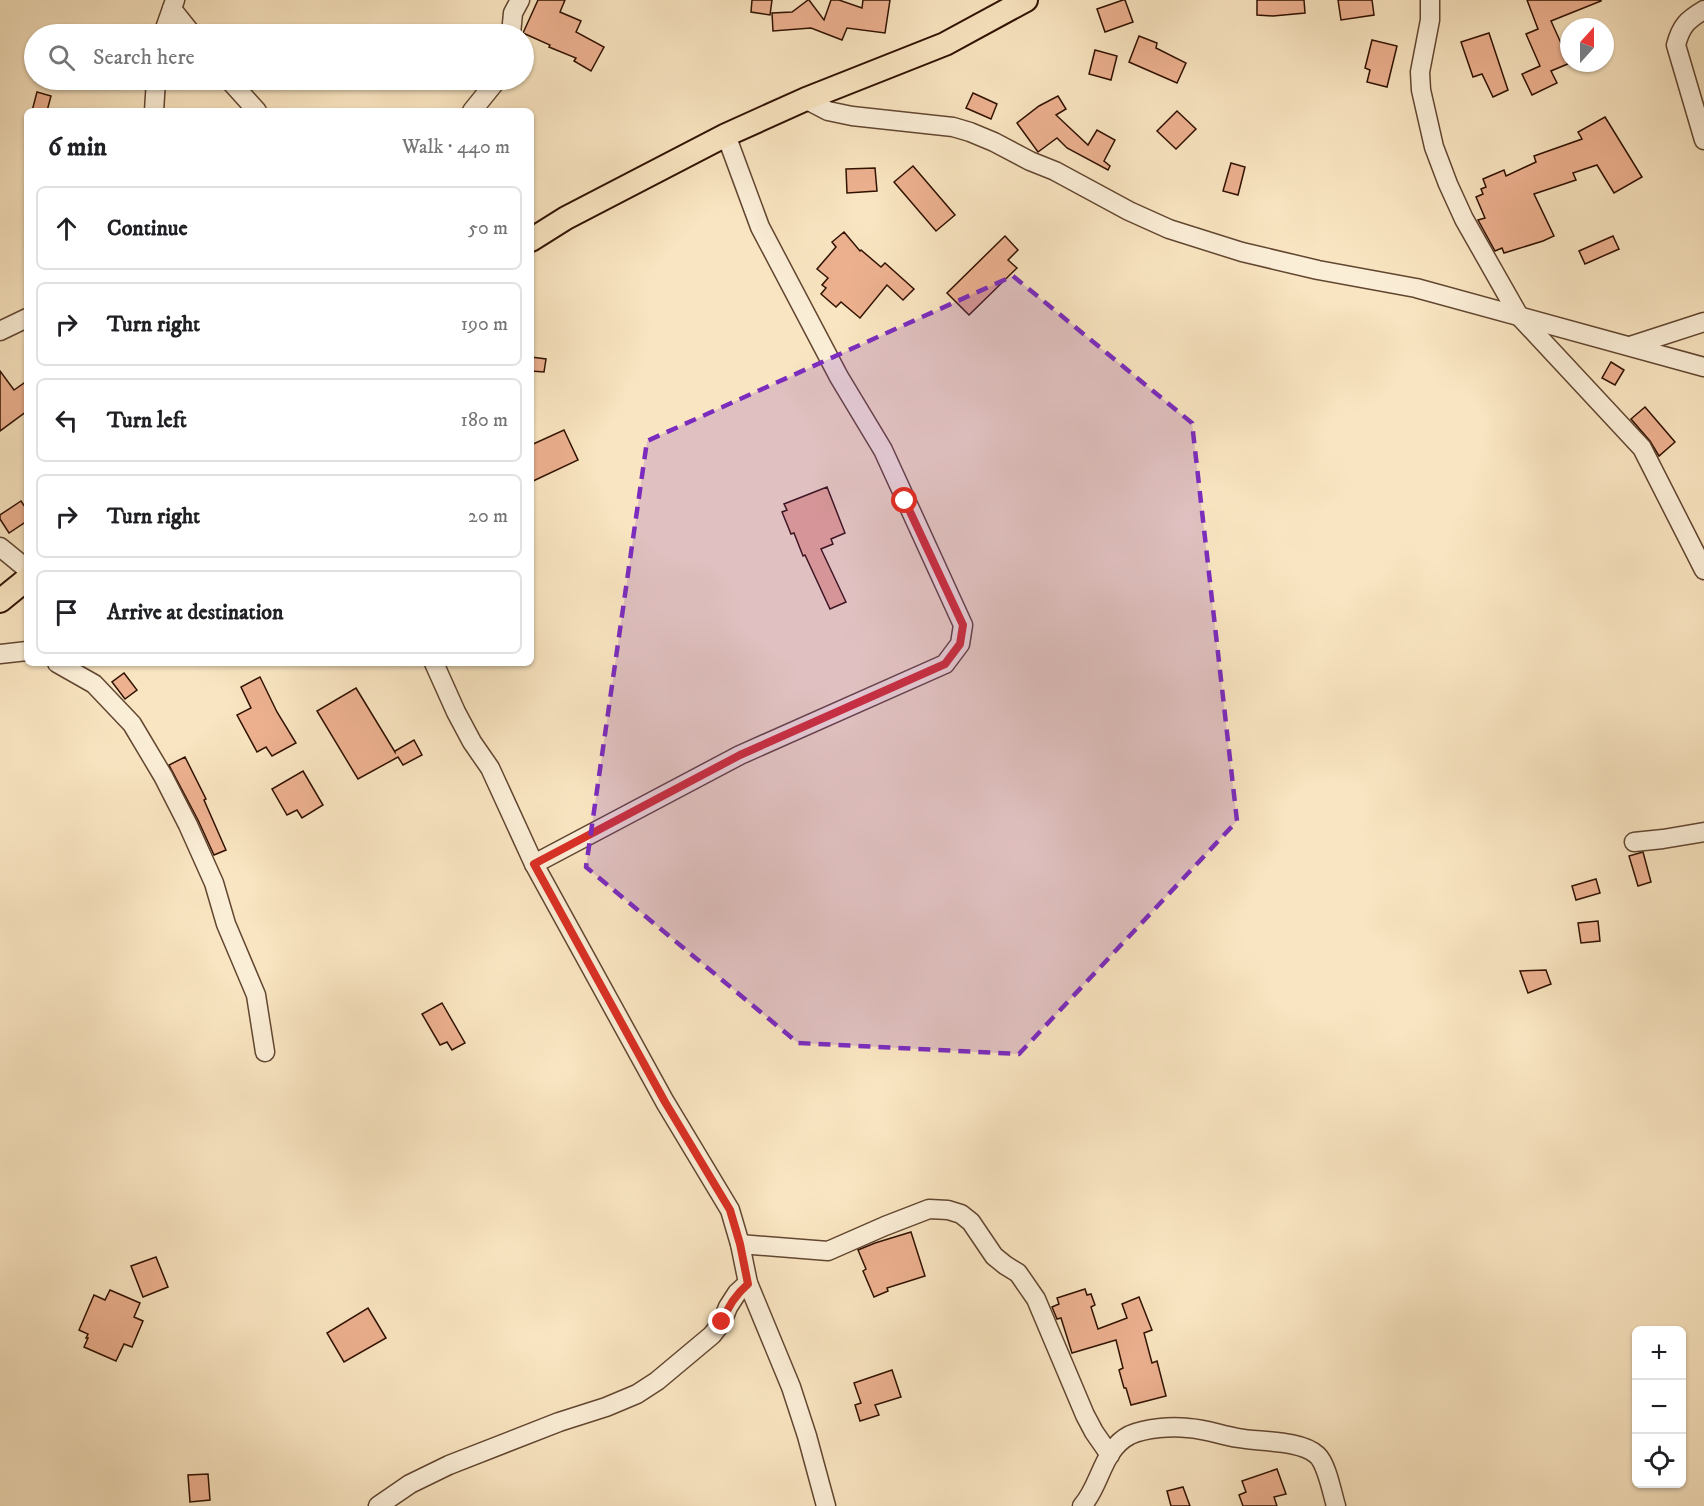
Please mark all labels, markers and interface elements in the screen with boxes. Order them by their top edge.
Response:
north arrow [1560,18,1614,72]
search box [24,24,534,90]
icon: search [45,41,78,74]
text: Search here [93,44,195,71]
text: 6 min [48,131,107,164]
text: Walk · 440 m [402,135,510,160]
icon: ahead [50,212,83,245]
text: Continue [107,215,188,242]
text: 50 m [468,216,508,241]
icon: right [50,308,83,341]
text: Turn right [107,311,200,338]
text: 190 m [461,312,508,337]
icon: left [50,404,83,437]
text: Turn left [107,407,187,434]
text: 180 m [461,408,508,433]
route start [891,487,917,513]
icon: right [50,500,83,533]
text: Turn right [107,503,200,530]
text: 20 m [468,504,508,529]
icon: arrive [50,596,83,629]
text: Arrive at destination [107,599,284,626]
route end [708,1308,734,1334]
map controls [1632,1326,1686,1488]
button: + [1632,1326,1686,1380]
button: − [1632,1380,1686,1434]
button: locate [1632,1434,1686,1488]

